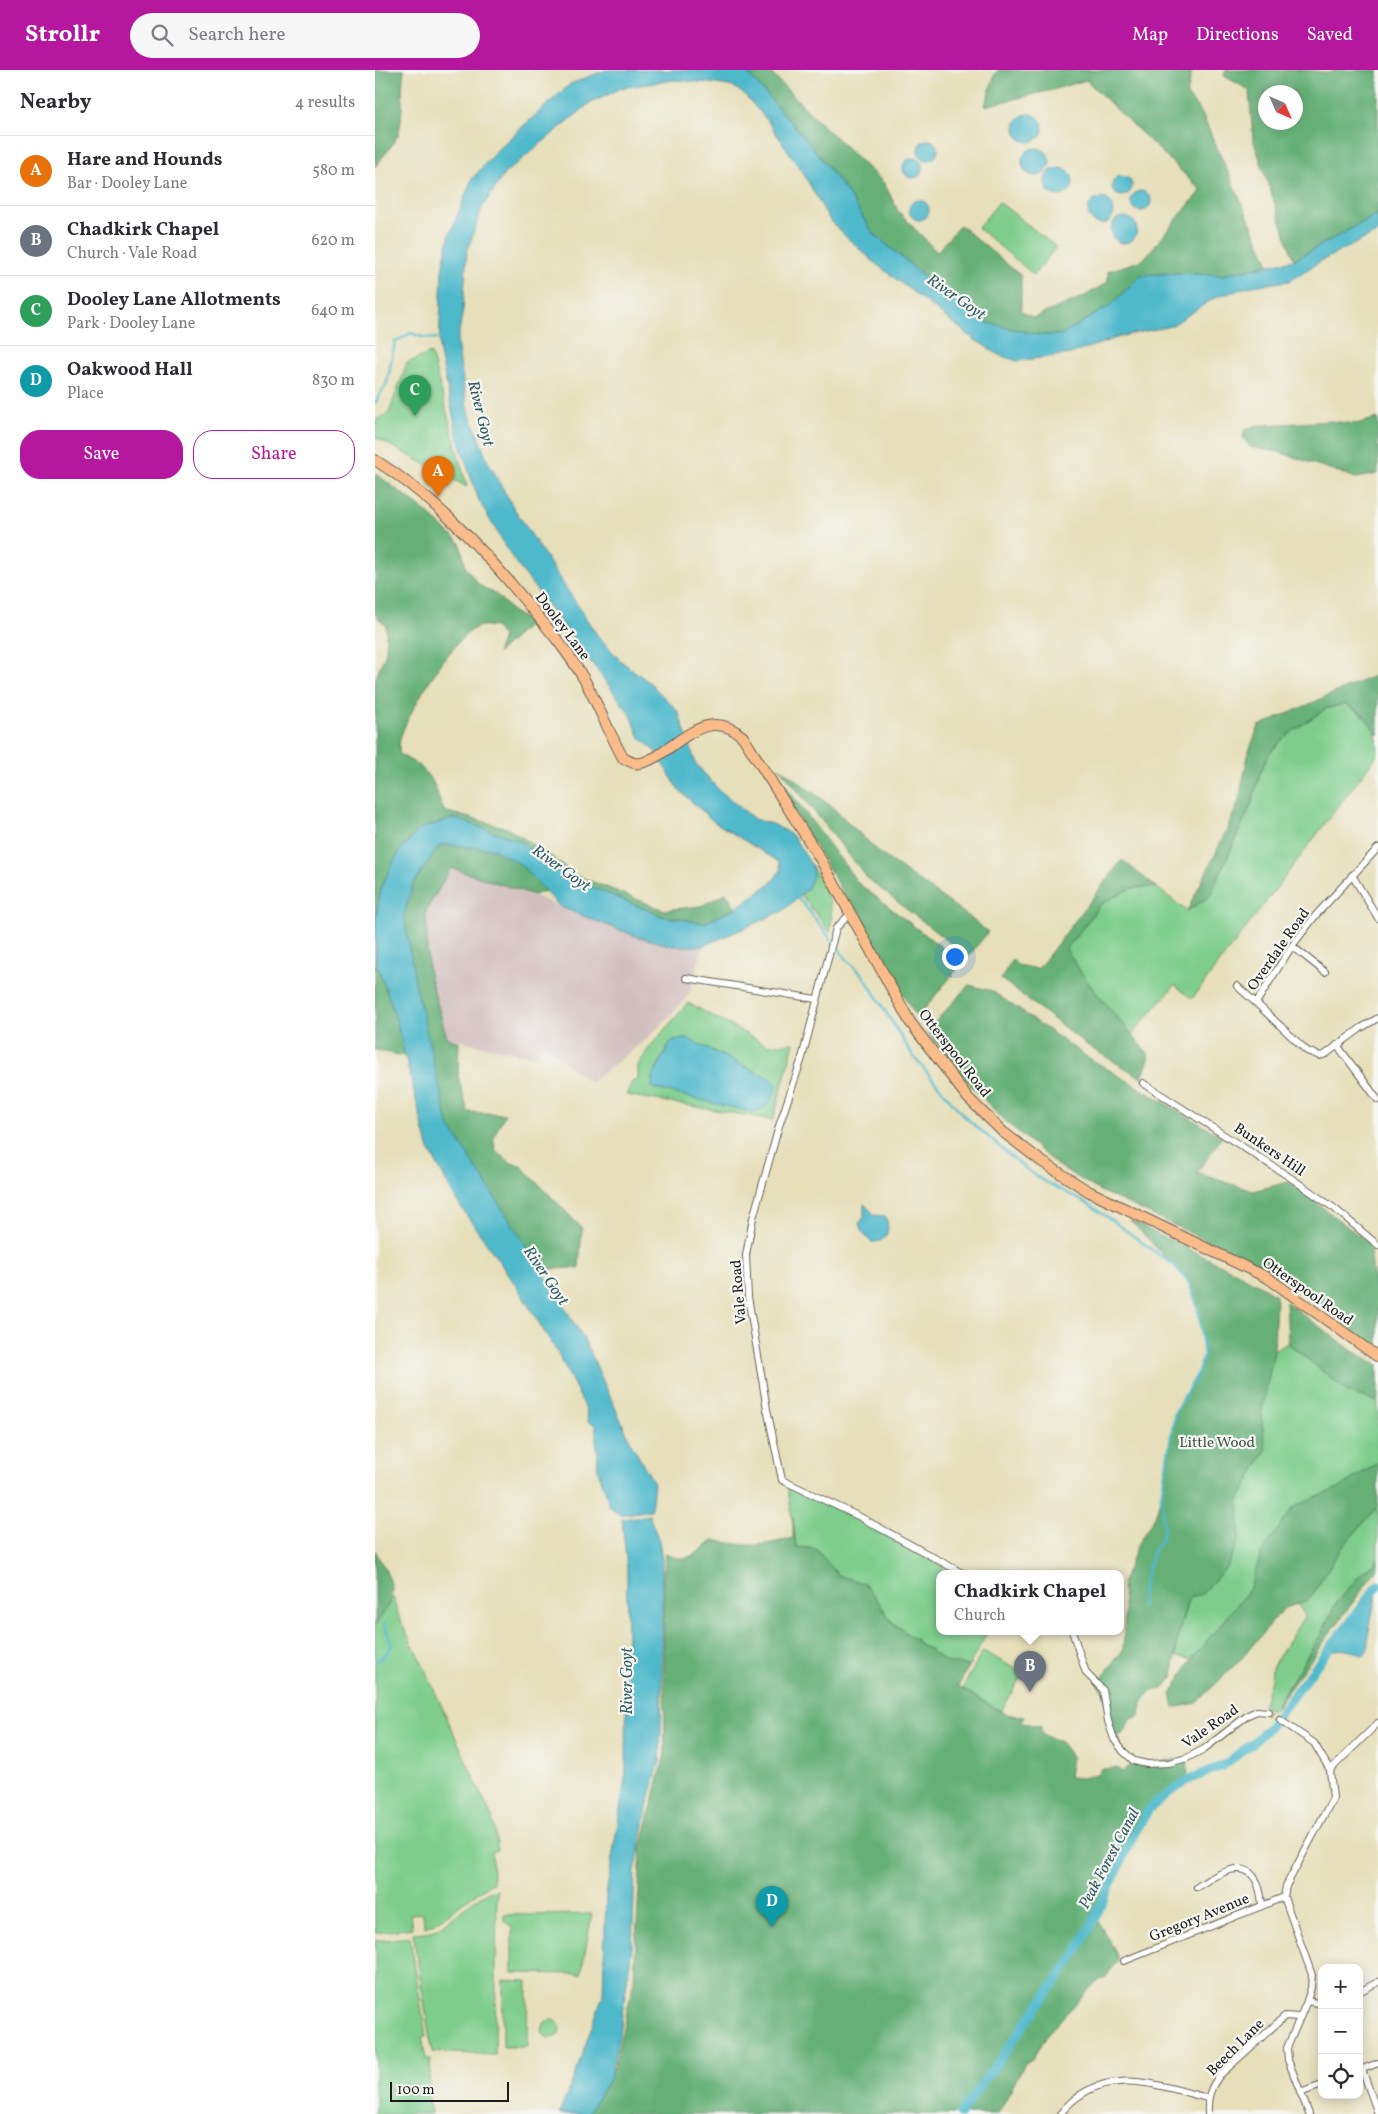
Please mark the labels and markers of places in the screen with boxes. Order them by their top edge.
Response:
pin: C [399,375,431,416]
pin: A [422,456,454,497]
pin: B [1014,1651,1046,1692]
pin: D [756,1886,788,1927]

